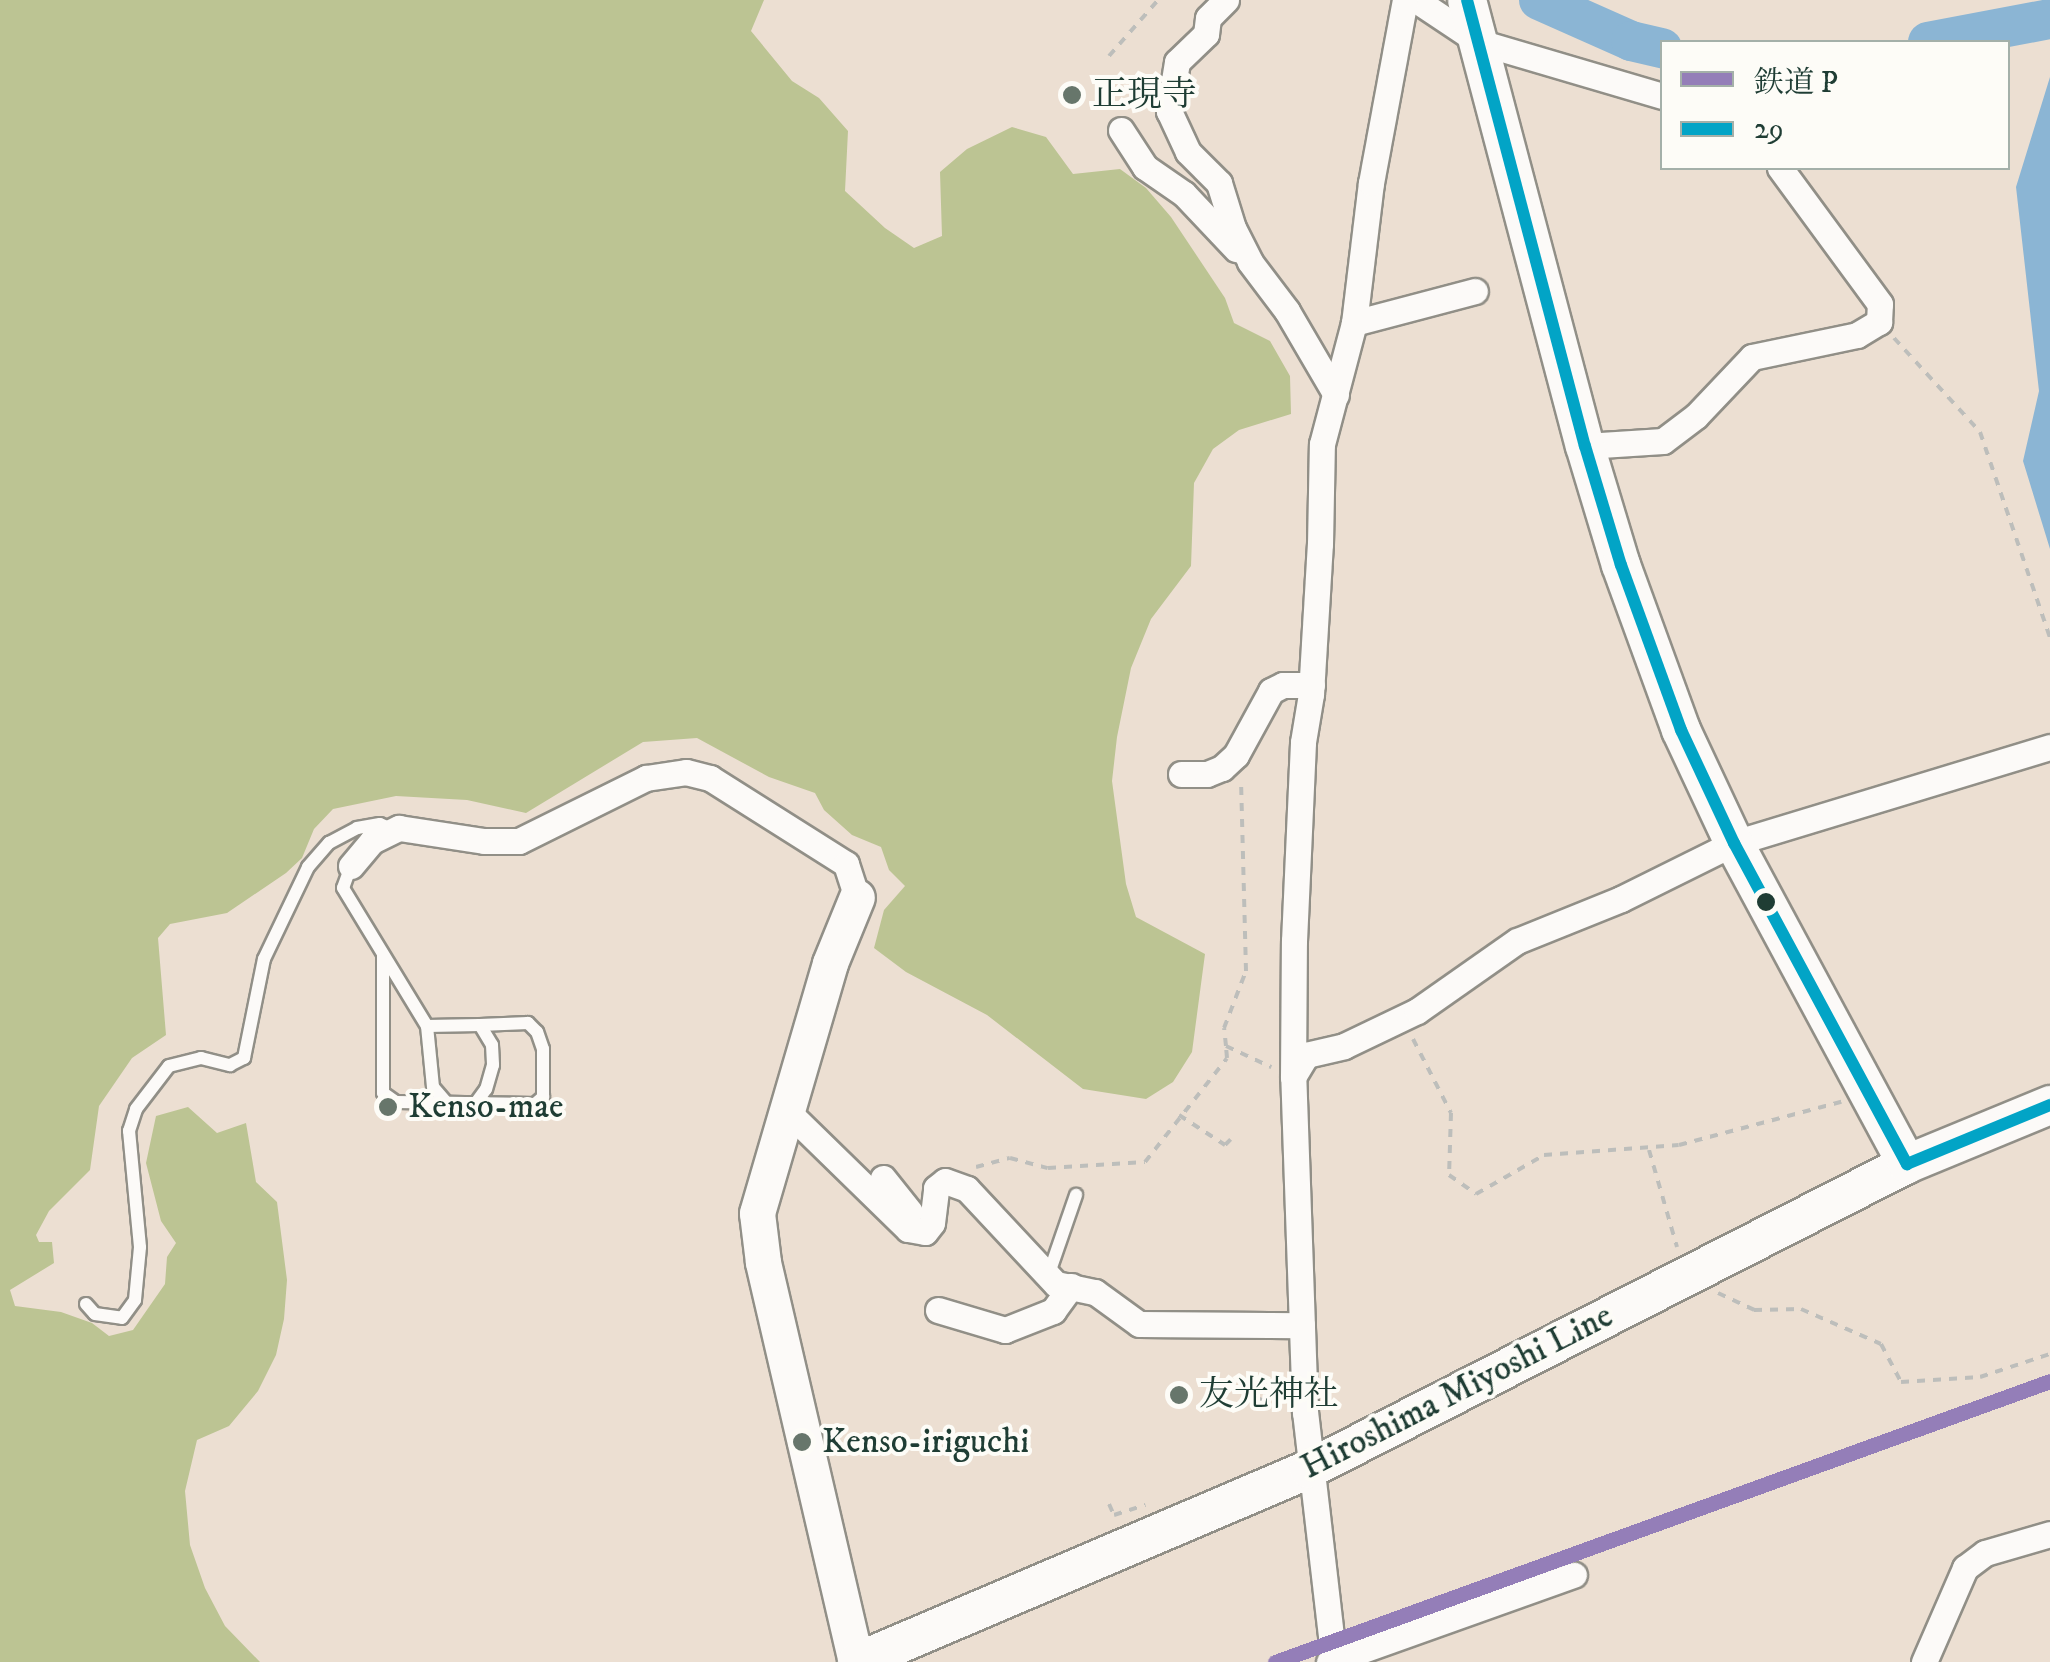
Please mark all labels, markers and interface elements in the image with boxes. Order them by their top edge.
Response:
legend [1660,40,2010,170]
text: 鉄道 P [1754,65,1838,102]
place label: 正現寺 [1092,74,1197,116]
marker: 正現寺 [1061,84,1083,106]
text: 29 [1754,111,1784,148]
unlabelled marker [1756,892,1776,912]
place label: Kenso-mae [408,1086,564,1128]
marker: Kenso-mae [377,1096,399,1118]
street label: Hiroshima Miyoshi Line [1294,1295,1620,1489]
place label: 友光神社 [1199,1374,1339,1416]
marker: 友光神社 [1168,1384,1190,1406]
place label: Kenso-iriguchi [822,1421,1029,1463]
marker: Kenso-iriguchi [791,1431,813,1453]

